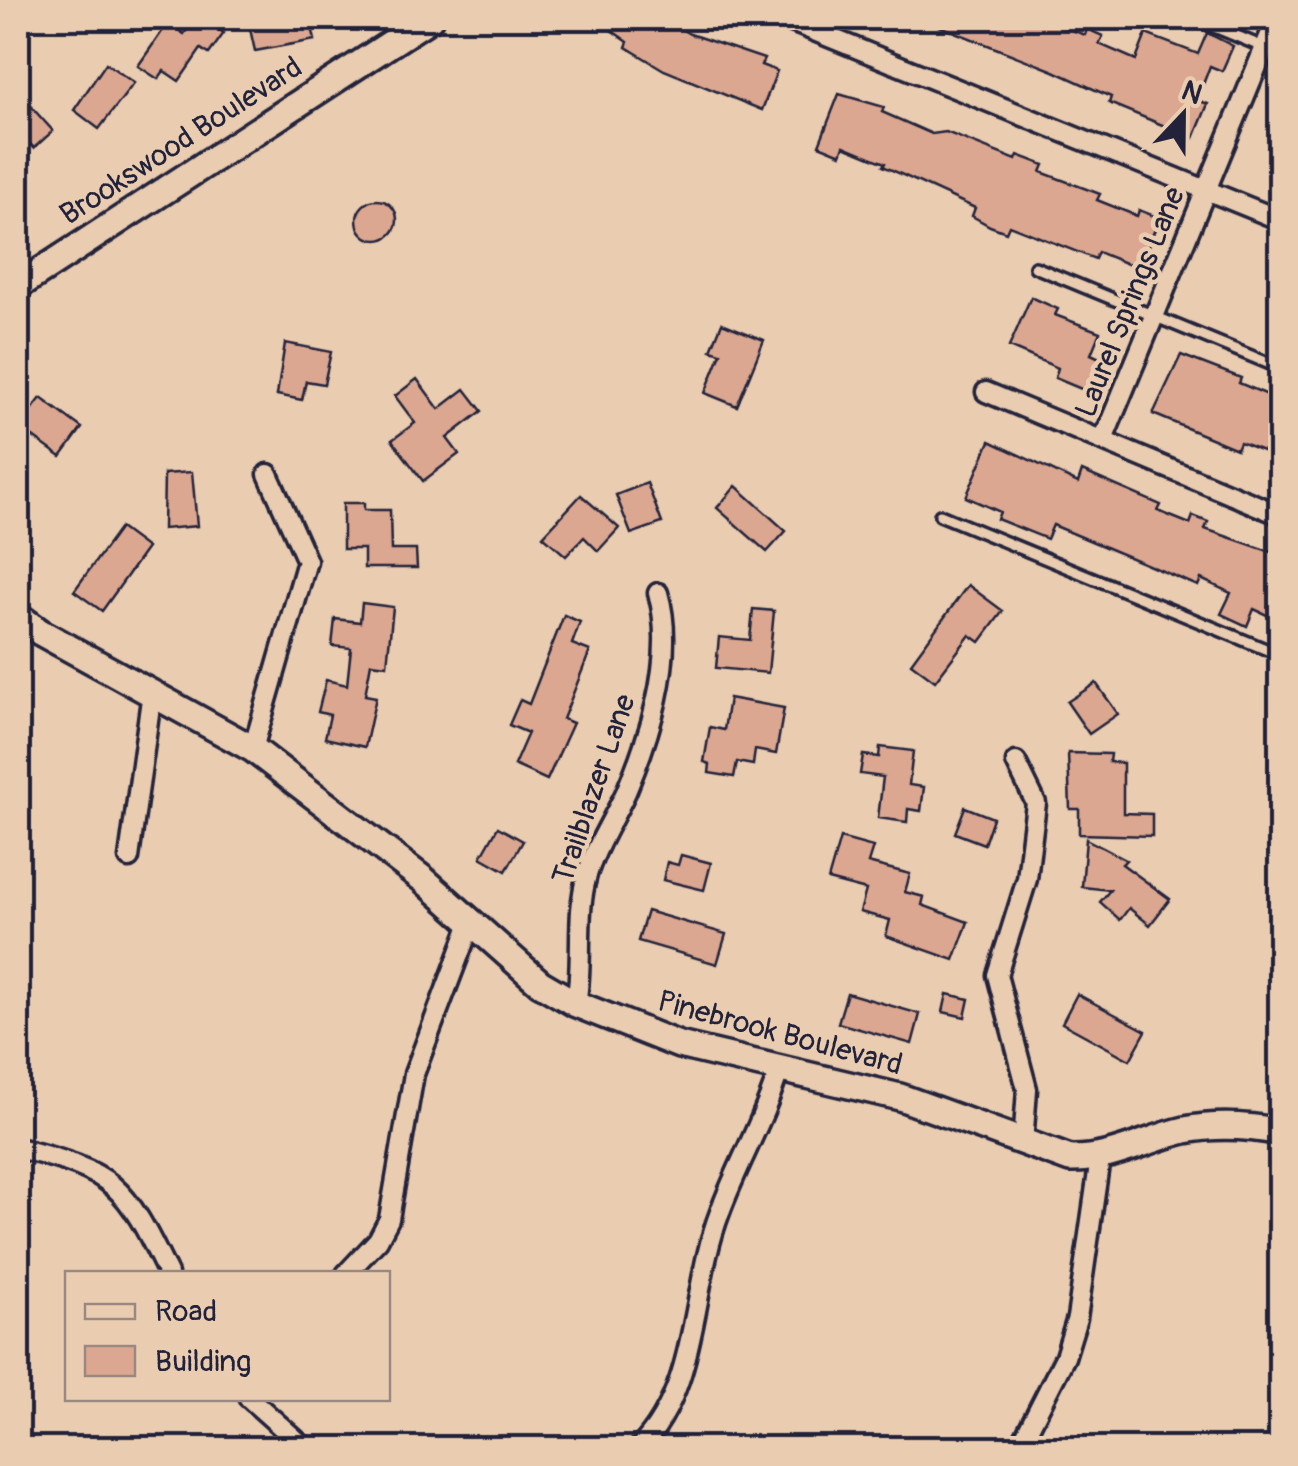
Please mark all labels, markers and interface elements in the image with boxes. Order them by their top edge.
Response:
street label: Brookswood Boulevard [53,49,309,233]
north arrow [1133,65,1233,165]
text: N [1176,73,1207,113]
street label: Laurel Springs Lane [1067,181,1193,423]
street label: Trailblazer Lane [544,689,644,889]
street label: Pinebrook Boulevard [654,983,906,1083]
legend [65,1271,390,1401]
text: Road [155,1293,217,1330]
text: Building [155,1343,251,1380]

